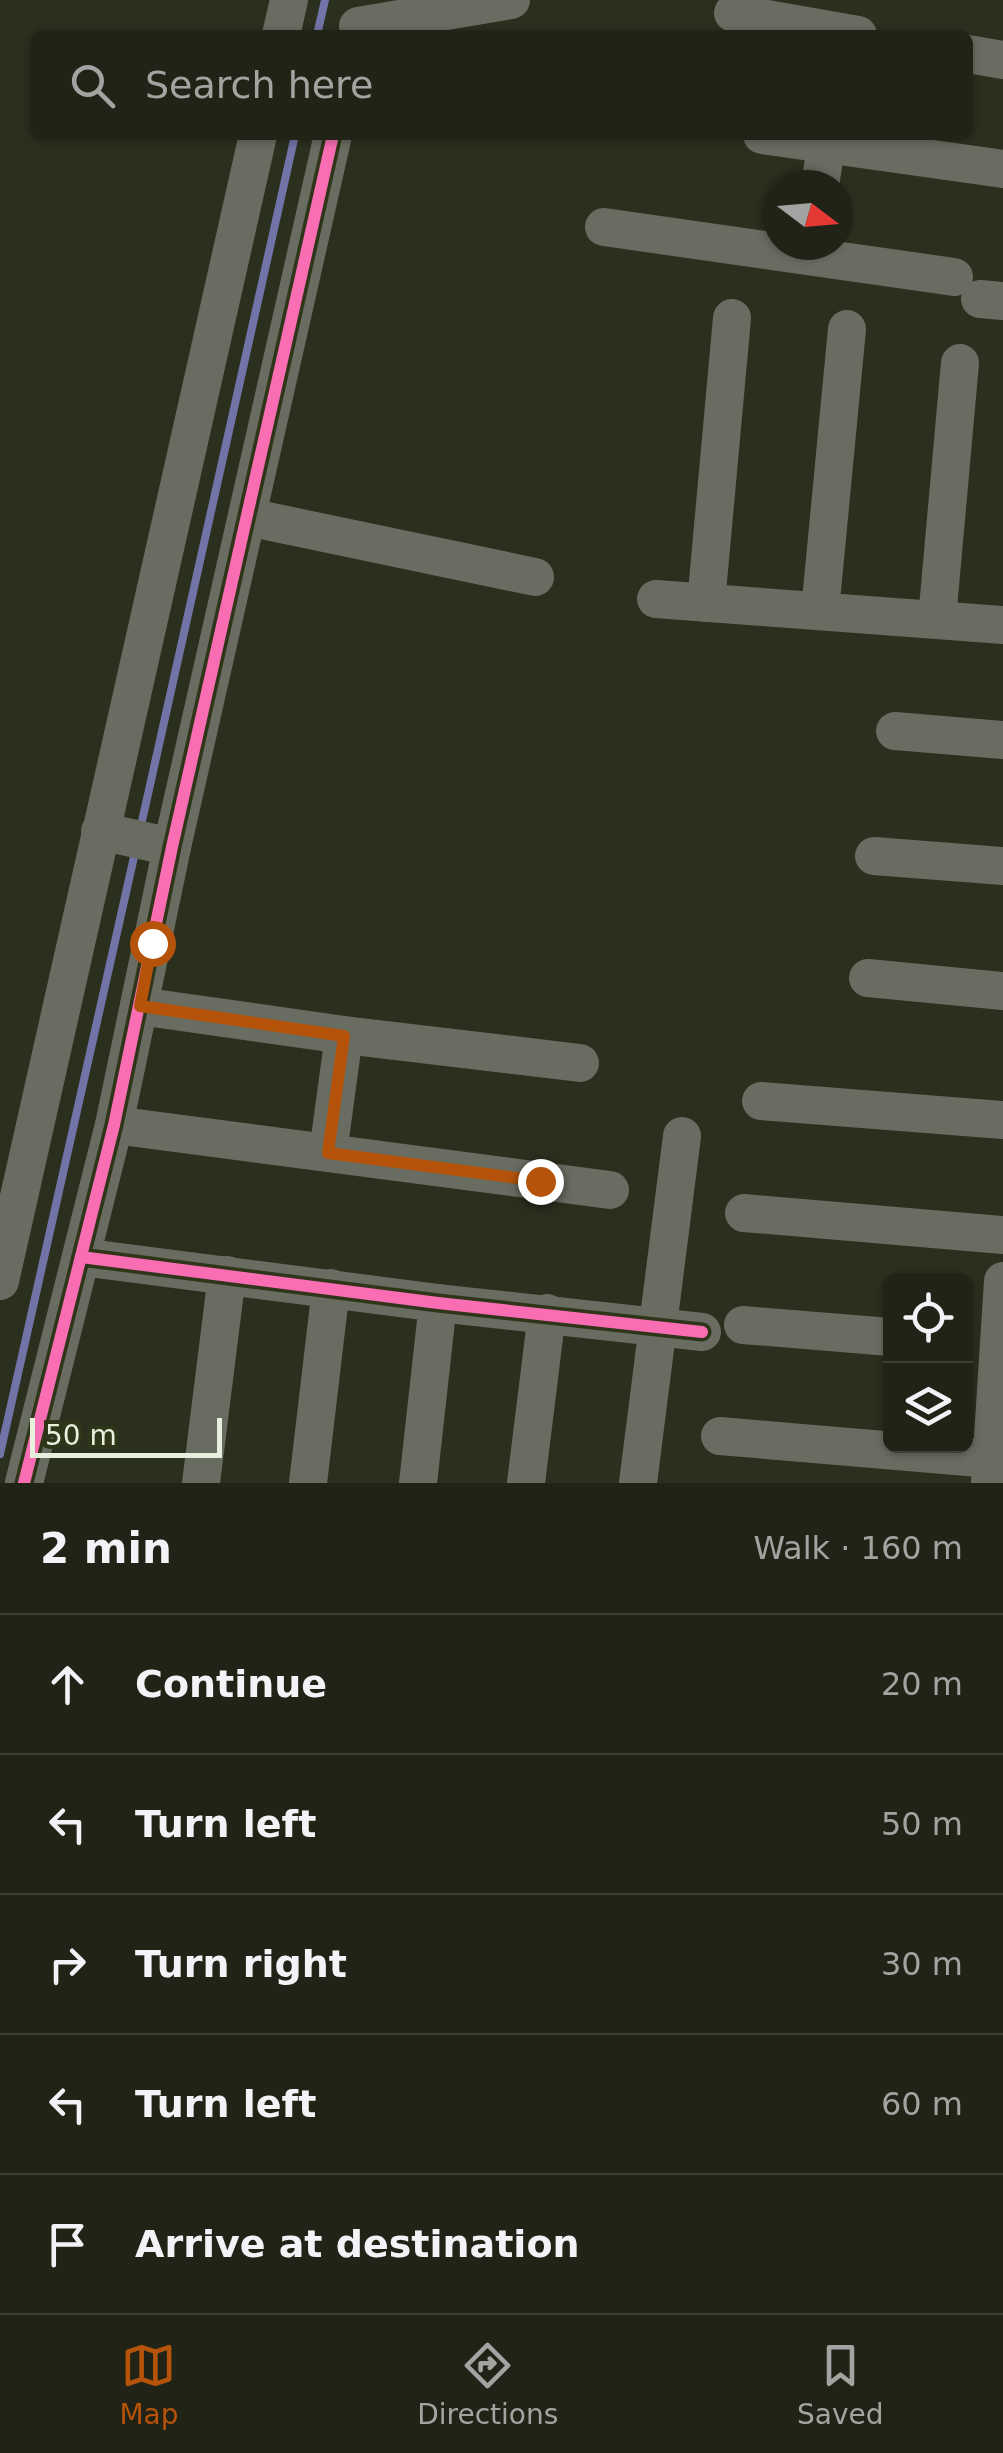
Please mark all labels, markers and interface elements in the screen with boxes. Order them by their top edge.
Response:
search box [30,30,973,140]
icon: search [65,58,120,113]
text: Search here [145,63,373,107]
north arrow [763,170,853,260]
route start [130,921,176,967]
route end [518,1159,564,1205]
map controls [883,1273,973,1453]
button: locate [883,1273,973,1363]
button: layers [883,1363,973,1453]
scale bar [30,1413,222,1458]
text: 50 m [45,1419,117,1452]
text: 2 min [40,1524,172,1573]
text: Walk · 160 m [753,1529,963,1567]
icon: ahead [40,1657,95,1712]
text: Continue [135,1662,327,1706]
text: 20 m [881,1665,963,1703]
icon: left [40,1797,95,1852]
text: Turn left [135,1802,316,1846]
text: 50 m [881,1805,963,1843]
icon: right [40,1937,95,1992]
text: Turn right [135,1942,347,1986]
text: 30 m [881,1945,963,1983]
icon: left [40,2077,95,2132]
text: Turn left [135,2082,316,2126]
text: 60 m [881,2085,963,2123]
icon: arrive [40,2217,95,2272]
text: Arrive at destination [135,2222,580,2266]
tab: Map [119,2338,178,2431]
tab: Directions [417,2338,558,2431]
tab: Saved [797,2338,884,2431]

